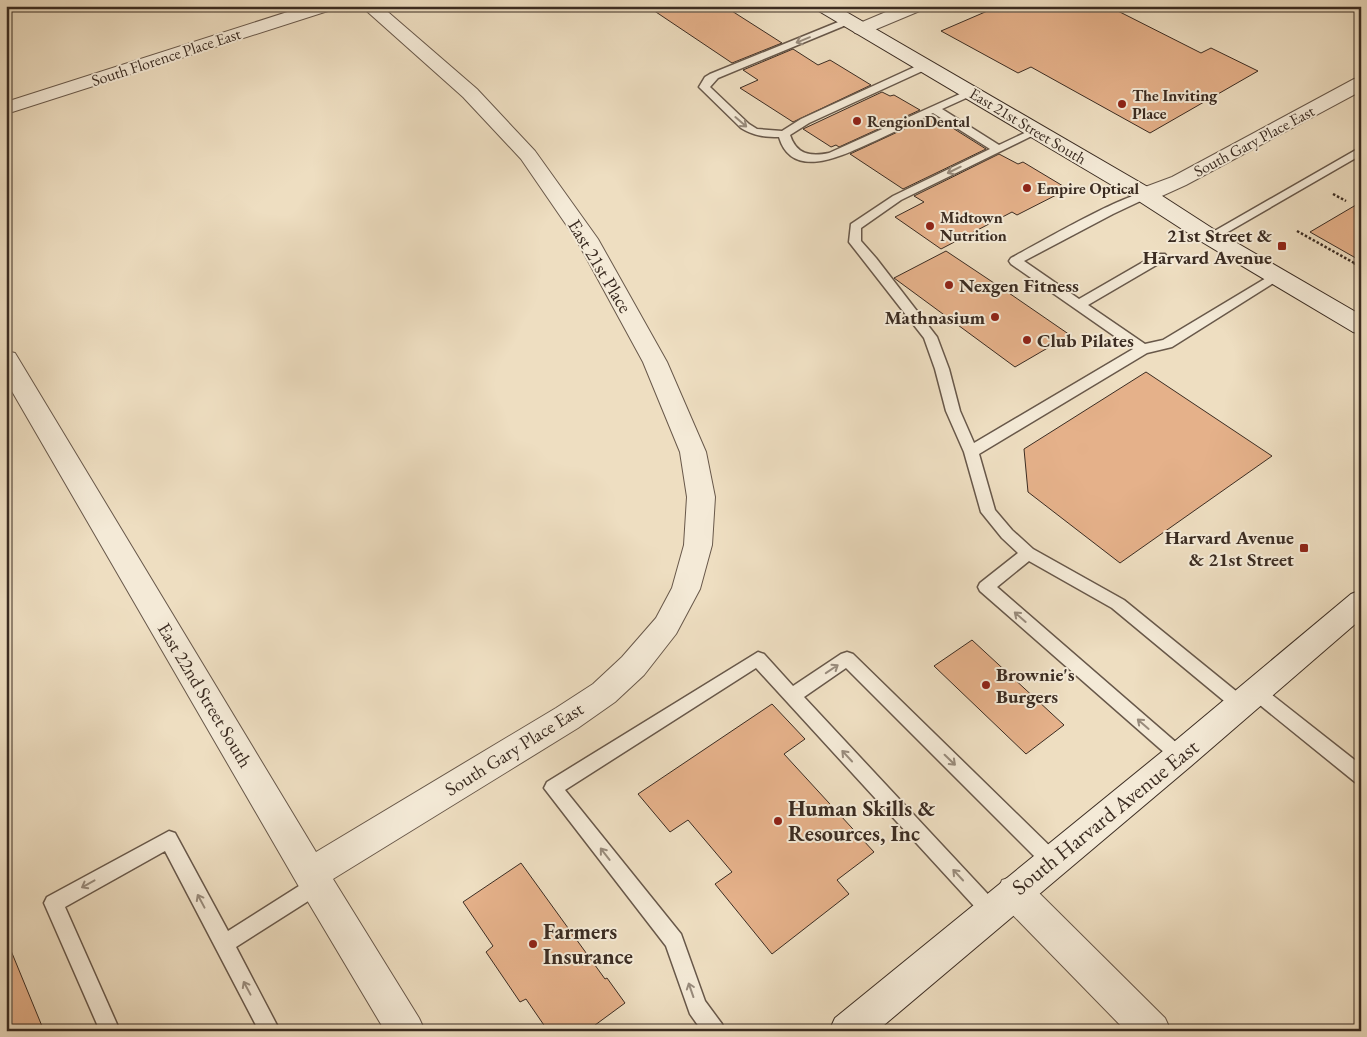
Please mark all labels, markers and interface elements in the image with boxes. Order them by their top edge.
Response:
street label: South Florence Place East [89,23,243,91]
one-way arrow [796,35,811,45]
street label: East 21st Street South [966,83,1090,169]
place label: The Inviting Place [1132,85,1218,124]
marker: The Inviting Place [1116,98,1128,110]
street label: South Gary Place East [1190,100,1318,182]
place label: RengionDental [867,111,970,132]
marker: RengionDental [851,115,863,127]
one-way arrow [735,116,748,128]
one-way arrow [947,166,962,175]
place label: Empire Optical [1037,178,1139,199]
marker: Empire Optical [1021,182,1033,194]
place label: Midtown Nutrition [940,207,1007,246]
street label: East 21st Place [562,214,638,318]
marker: Midtown Nutrition [924,220,936,232]
place label: 21st Street & Harvard Avenue [1143,223,1273,270]
marker: 21st Street & Harvard Avenue [1276,240,1288,252]
place label: Nexgen Fitness [959,273,1079,298]
marker: Nexgen Fitness [943,279,955,291]
place label: Mathnasium [885,305,986,330]
marker: Mathnasium [989,311,1001,323]
place label: Club Pilates [1037,328,1134,353]
marker: Club Pilates [1021,334,1033,346]
place label: Harvard Avenue & 21st Street [1165,525,1294,572]
marker: Harvard Avenue & 21st Street [1298,542,1310,554]
one-way arrow [1014,612,1027,623]
street label: East 22nd Street South [152,618,258,772]
place label: Brownie's Burgers [996,662,1075,709]
one-way arrow [824,664,838,674]
marker: Brownie's Burgers [980,679,992,691]
street label: South Gary Place East [440,696,588,802]
one-way arrow [1137,718,1150,729]
street label: South Harvard Avenue East [1006,733,1205,901]
one-way arrow [841,750,853,762]
one-way arrow [943,754,956,766]
place label: Human Skills & Resources, Inc [788,794,935,848]
marker: Human Skills & Resources, Inc [772,815,784,827]
one-way arrow [599,848,610,861]
one-way arrow [952,868,964,881]
one-way arrow [81,880,95,890]
one-way arrow [196,894,205,909]
place label: Farmers Insurance [543,917,633,971]
marker: Farmers Insurance [527,938,539,950]
one-way arrow [242,980,252,995]
one-way arrow [685,982,695,998]

